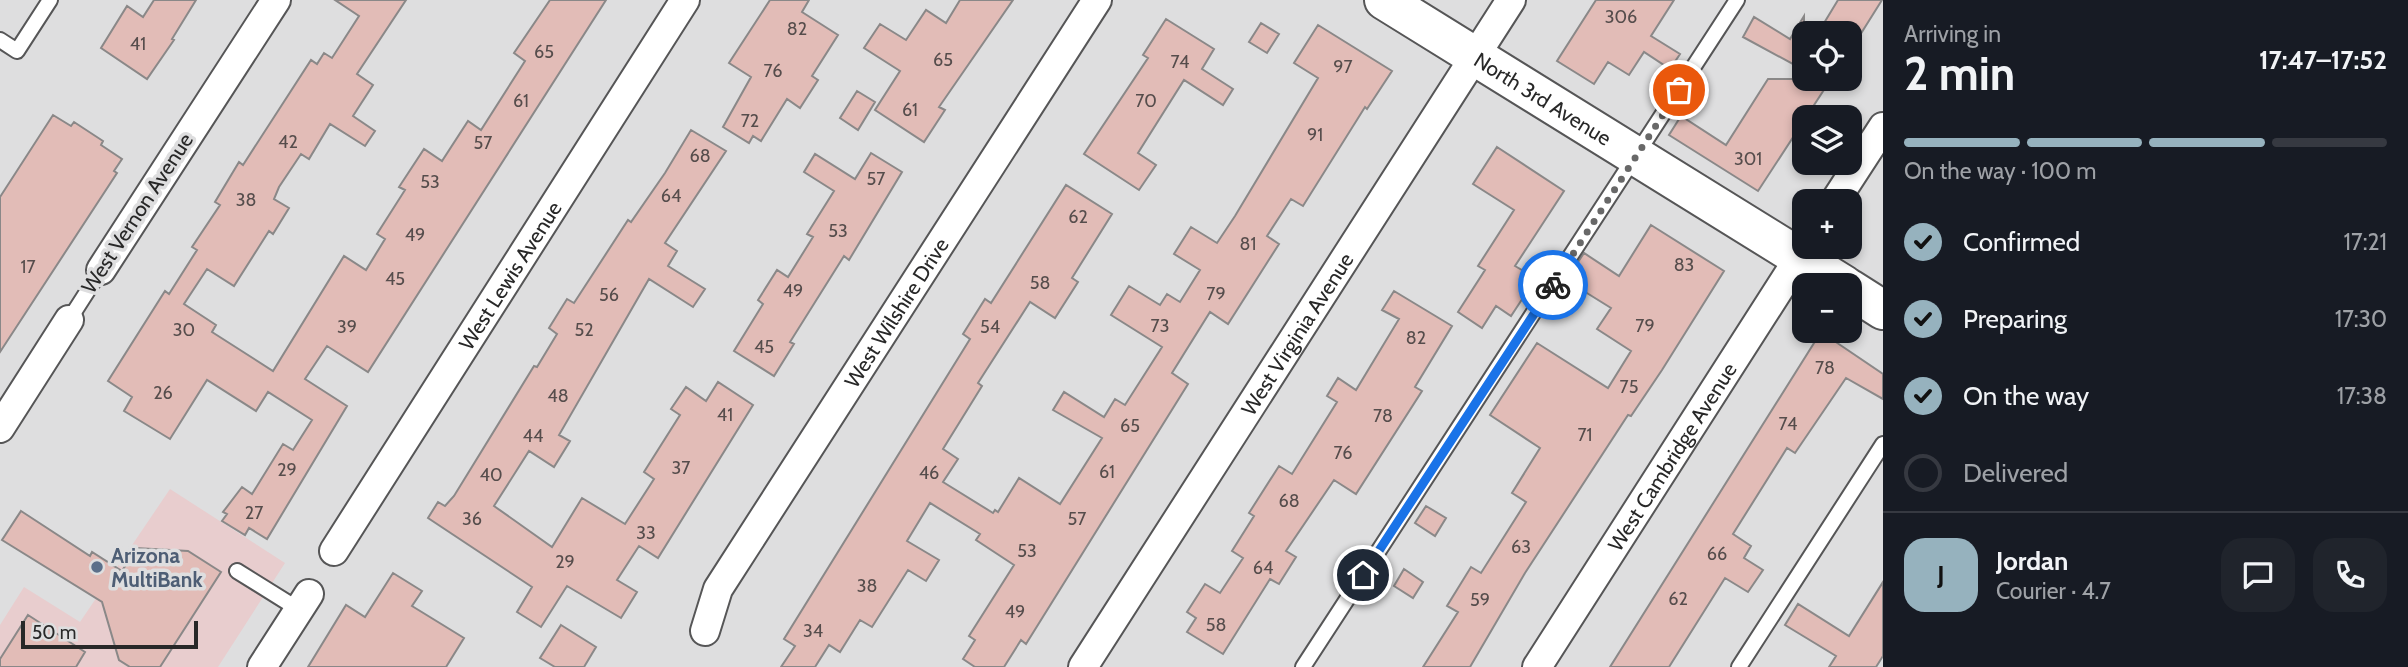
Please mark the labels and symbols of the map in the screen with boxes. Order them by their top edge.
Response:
house number: 306 [1605,6,1637,28]
house number: 82 [787,18,807,40]
house number: 41 [130,33,146,55]
house number: 65 [534,41,554,63]
street label: North 3rd Avenue [1470,47,1616,151]
house number: 65 [933,49,953,71]
house number: 74 [1171,51,1189,73]
house number: 97 [1333,56,1353,78]
house number: 76 [764,60,782,82]
pin [1649,60,1709,120]
house number: 61 [513,90,529,112]
house number: 70 [1135,90,1157,112]
house number: 61 [902,99,918,121]
house number: 72 [741,110,759,132]
house number: 91 [1307,124,1323,146]
street label: West Vernon Avenue [76,128,198,298]
house number: 42 [278,131,298,153]
house number: 57 [474,132,492,154]
house number: 68 [689,145,711,167]
house number: 301 [1734,148,1762,170]
house number: 57 [867,168,885,190]
house number: 53 [420,171,440,193]
house number: 64 [661,185,681,207]
house number: 38 [236,189,256,211]
street label: West Lewis Avenue [453,196,566,354]
house number: 62 [1068,206,1088,228]
house number: 53 [828,220,848,242]
house number: 49 [405,224,425,246]
street label: West Wilshire Drive [839,233,954,392]
house number: 81 [1240,233,1256,255]
street label: West Virginia Avenue [1236,248,1358,420]
courier [1518,250,1588,320]
house number: 83 [1674,254,1694,276]
house number: 17 [21,256,35,278]
house number: 45 [385,268,405,290]
house number: 58 [1030,272,1050,294]
house number: 49 [783,280,803,302]
house number: 79 [1206,283,1226,305]
house number: 56 [599,284,619,306]
house number: 73 [1151,315,1169,337]
house number: 79 [1635,315,1655,337]
house number: 39 [337,316,357,338]
house number: 54 [980,316,1000,338]
house number: 30 [173,319,195,341]
house number: 52 [574,319,594,341]
house number: 82 [1406,327,1426,349]
house number: 45 [754,336,774,358]
street label: West Cambridge Avenue [1602,357,1741,555]
house number: 78 [1815,357,1835,379]
house number: 75 [1620,376,1638,398]
house number: 26 [153,382,173,404]
house number: 48 [547,385,569,407]
house number: 41 [717,404,733,426]
house number: 78 [1373,405,1393,427]
house number: 74 [1779,413,1797,435]
house number: 65 [1120,415,1140,437]
house number: 71 [1578,424,1592,446]
house number: 44 [523,425,543,447]
house number: 76 [1334,442,1352,464]
house number: 37 [672,457,690,479]
house number: 29 [277,459,297,481]
house number: 61 [1099,461,1115,483]
house number: 46 [919,462,939,484]
house number: 40 [480,464,502,486]
house number: 68 [1278,490,1300,512]
house number: 27 [245,502,263,524]
house number: 36 [462,508,482,530]
house number: 57 [1068,508,1086,530]
house number: 33 [636,522,656,544]
house number: 63 [1511,536,1531,558]
house number: 53 [1017,540,1037,562]
place label: Arizona MultiBank [111,543,203,592]
house number: 66 [1707,543,1727,565]
pin [1333,545,1393,605]
house number: 29 [555,551,575,573]
house number: 64 [1253,557,1273,579]
marker: Arizona MultiBank [89,559,105,575]
house number: 38 [857,575,877,597]
house number: 62 [1668,588,1688,610]
house number: 59 [1470,589,1490,611]
house number: 49 [1005,601,1025,623]
house number: 58 [1206,614,1226,636]
scale bar [21,618,198,650]
house number: 34 [803,620,823,642]

